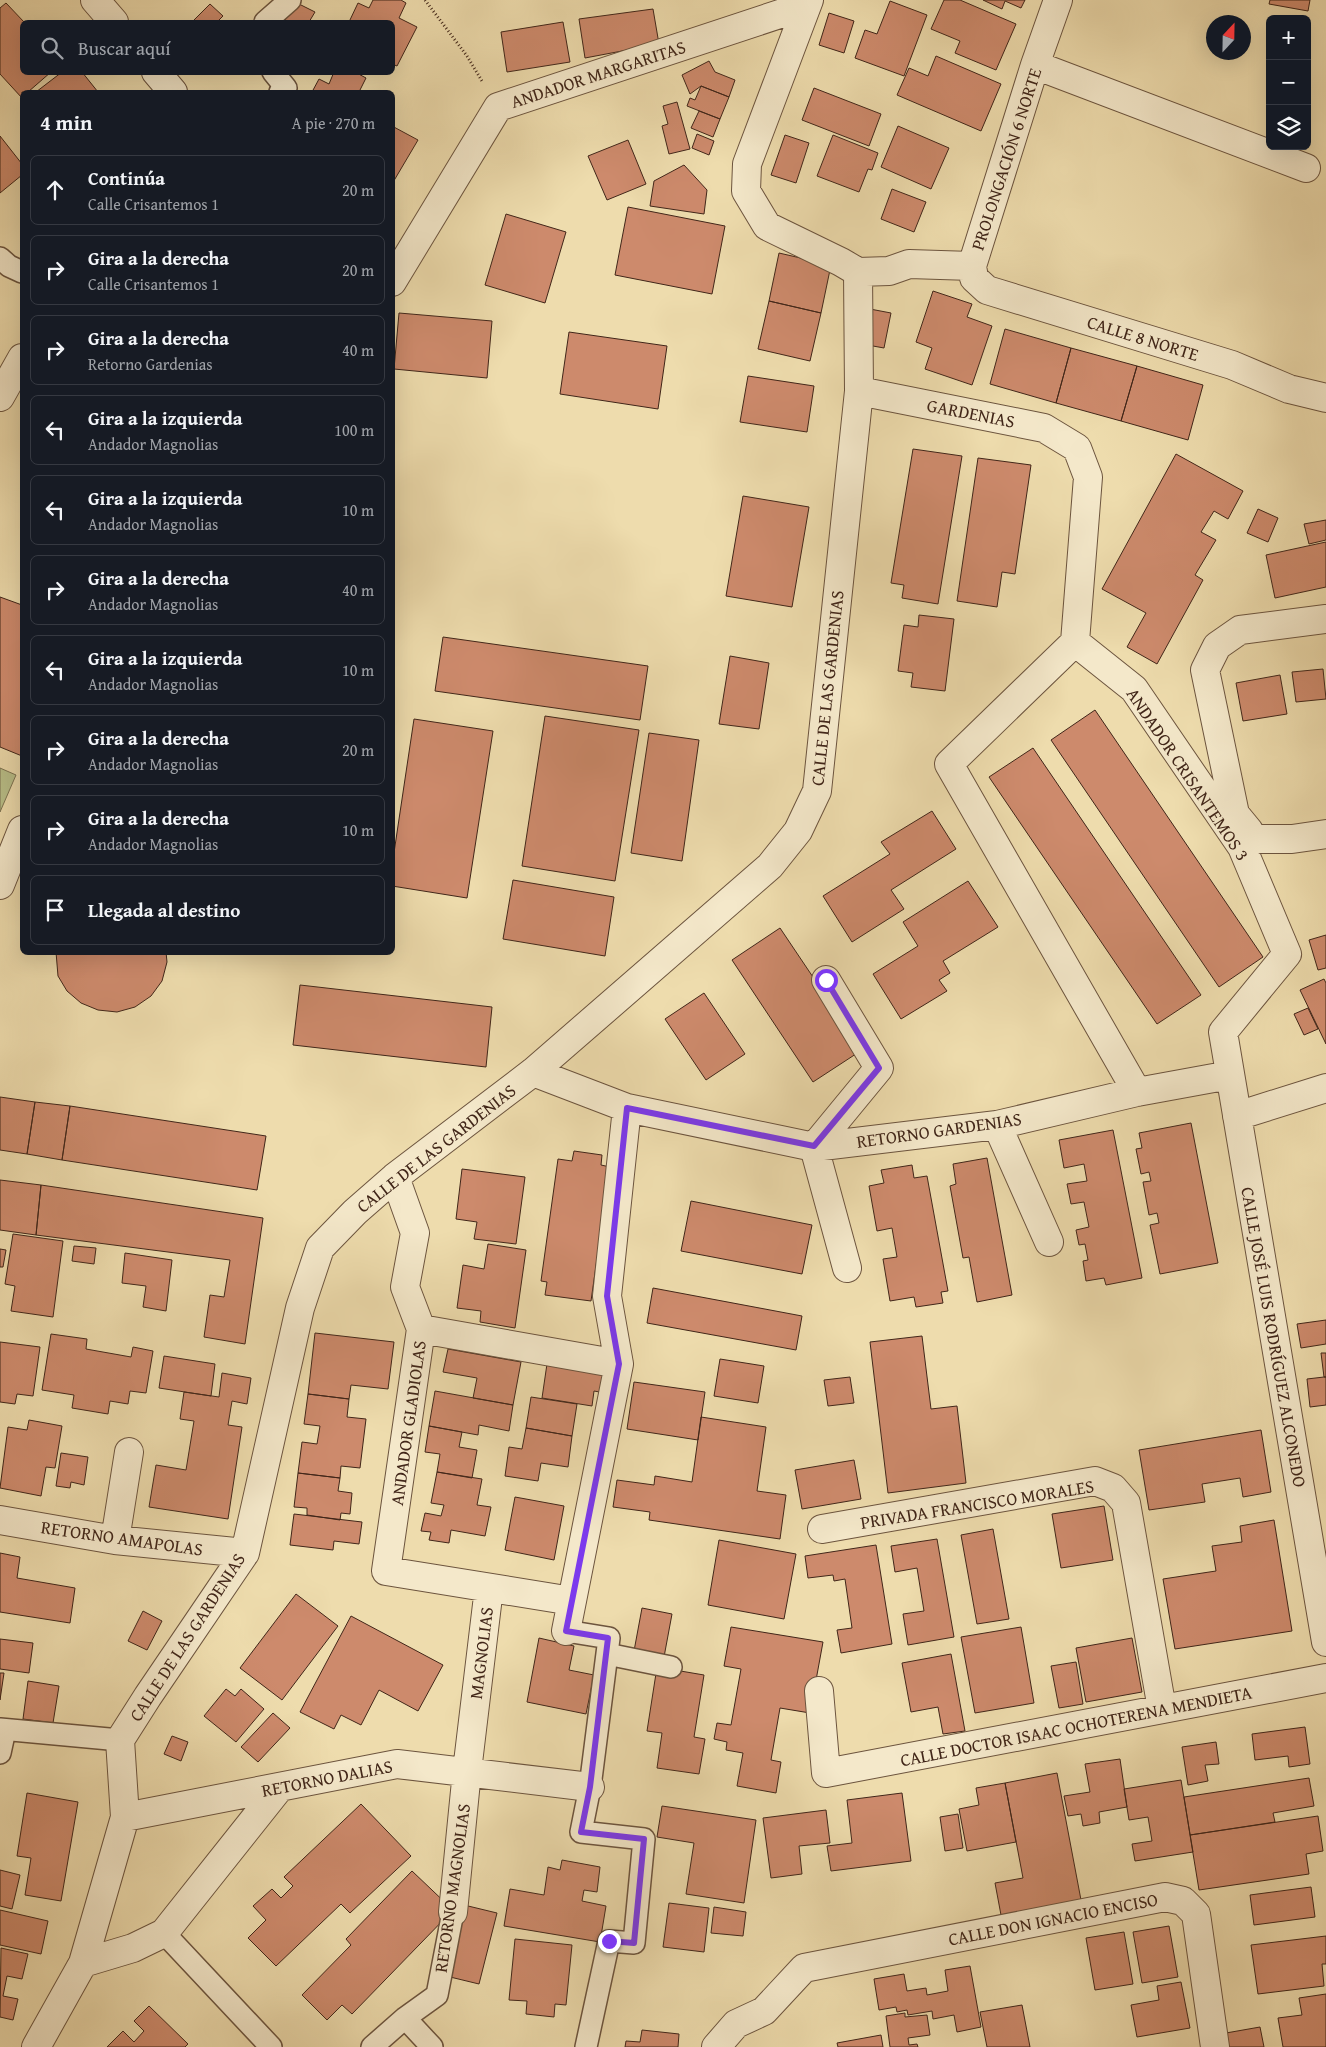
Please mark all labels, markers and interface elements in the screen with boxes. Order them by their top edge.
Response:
north arrow [1206,15,1251,60]
map controls [1266,15,1311,150]
button: + [1266,15,1311,60]
search box [20,20,395,75]
street label: ANDADOR MARGARITAS [507,33,689,115]
icon: search [38,34,66,62]
text: Buscar aquí [78,34,171,62]
button: − [1266,60,1311,105]
street label: PROLONGACIÓN 6 NORTE [964,64,1048,254]
button: layers [1266,105,1311,150]
text: 4 min [40,107,92,138]
text: A pie · 270 m [292,111,375,135]
text: Continúa [88,164,165,192]
icon: ahead [41,176,69,204]
text: 20 m [342,178,374,202]
text: Calle Crisantemos 1 [88,192,219,216]
text: Gira a la derecha [88,244,229,272]
icon: right [41,256,69,284]
text: 20 m [342,258,374,282]
text: Calle Crisantemos 1 [88,272,219,296]
street label: CALLE 8 NORTE [1084,308,1202,368]
text: Gira a la derecha [88,324,229,352]
icon: right [41,336,69,364]
text: 40 m [342,338,374,362]
text: Retorno Gardenias [88,352,213,376]
street label: GARDENIAS [925,391,1017,435]
text: Gira a la izquierda [88,404,243,432]
icon: left [41,416,69,444]
text: 100 m [334,418,374,442]
text: Andador Magnolias [88,432,218,456]
text: Gira a la izquierda [88,484,243,512]
icon: left [41,496,69,524]
text: 10 m [342,498,374,522]
text: Andador Magnolias [88,512,218,536]
text: Gira a la derecha [88,564,229,592]
icon: right [41,576,69,604]
text: 40 m [342,578,374,602]
street label: CALLE DE LAS GARDENIAS [803,589,851,787]
text: Andador Magnolias [88,592,218,616]
text: Gira a la izquierda [88,644,243,672]
icon: left [41,656,69,684]
text: 10 m [342,658,374,682]
text: Andador Magnolias [88,672,218,696]
street label: ANDADOR CRISANTEMOS 3 [1120,682,1256,866]
text: Gira a la derecha [88,724,229,752]
icon: right [41,736,69,764]
text: 20 m [342,738,374,762]
text: Andador Magnolias [88,752,218,776]
text: Gira a la derecha [88,804,229,832]
icon: right [41,816,69,844]
text: 10 m [342,818,374,842]
text: Andador Magnolias [88,832,218,856]
icon: arrive [41,896,69,924]
text: Llegada al destino [88,896,240,924]
route start [815,969,838,992]
street label: CALLE DE LAS GARDENIAS [350,1077,522,1219]
street label: RETORNO GARDENIAS [855,1105,1023,1155]
street label: CALLE JOSÉ LUIS RODRÍGUEZ ALCONEDO [1234,1185,1314,1489]
street label: ANDADOR GLADIOLAS [383,1339,433,1507]
street label: PRIVADA FRANCISCO MORALES [858,1472,1096,1536]
street label: RETORNO AMAPOLAS [39,1513,205,1563]
street label: CALLE DE LAS GARDENIAS [122,1547,252,1727]
street label: MAGNOLIAS [462,1605,500,1701]
street label: CALLE DOCTOR ISAAC OCHOTERENA MENDIETA [898,1679,1254,1773]
street label: RETORNO DALIAS [259,1752,395,1804]
street label: RETORNO MAGNOLIAS [427,1802,477,1974]
street label: CALLE DON IGNACIO ENCISO [946,1885,1160,1953]
route end [598,1930,621,1953]

